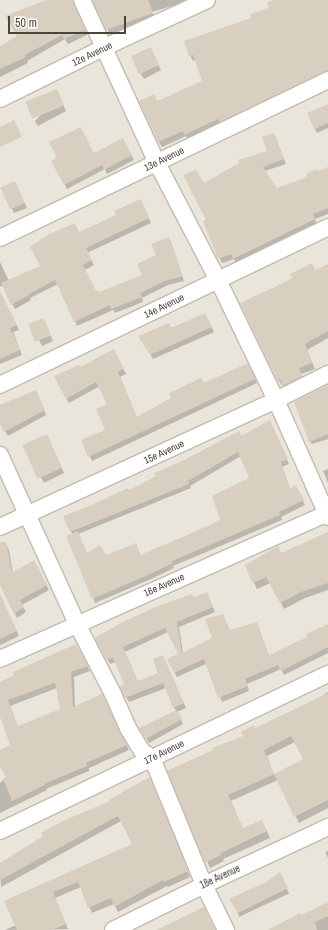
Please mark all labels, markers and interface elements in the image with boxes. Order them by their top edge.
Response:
scale bar [10,8,128,34]
text: 50 m [15,15,37,31]
street label: 12e Avenue [70,39,114,69]
street label: 13e Avenue [142,144,186,174]
street label: 14e Avenue [142,291,186,321]
street label: 15e Avenue [142,437,186,467]
street label: 16e Avenue [142,571,186,599]
street label: 17e Avenue [142,737,186,767]
street label: 18e Avenue [198,862,242,892]

